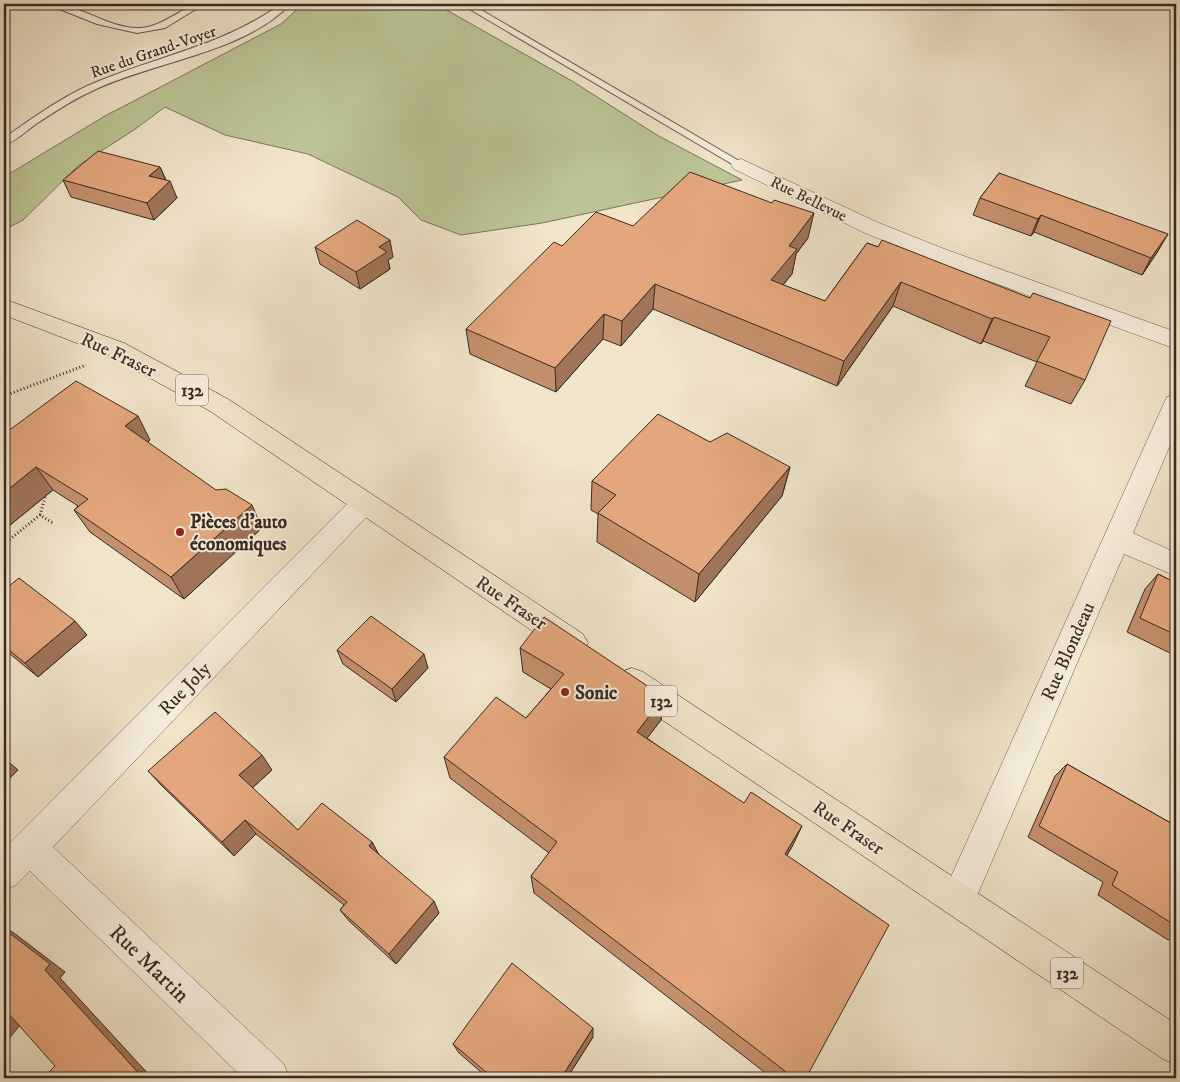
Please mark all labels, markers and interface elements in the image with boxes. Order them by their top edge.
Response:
street label: Rue du Grand-Voyer [88,21,219,83]
street label: Rue Bellevue [767,172,850,226]
street label: Rue Fraser [77,328,160,383]
road number: 132 [176,374,208,406]
place label: Pièces d'auto économiques [190,511,287,557]
marker: Pièces d'auto économiques [174,526,186,538]
street label: Rue Fraser [471,571,551,635]
street label: Rue Blondeau [1037,599,1100,704]
street label: Rue Joly [154,657,216,720]
place label: Sonic [575,682,617,705]
marker: Sonic [559,686,571,698]
road number: 132 [645,686,677,716]
street label: Rue Fraser [808,796,888,860]
street label: Rue Martin [103,919,195,1009]
road number: 132 [1051,958,1083,988]

